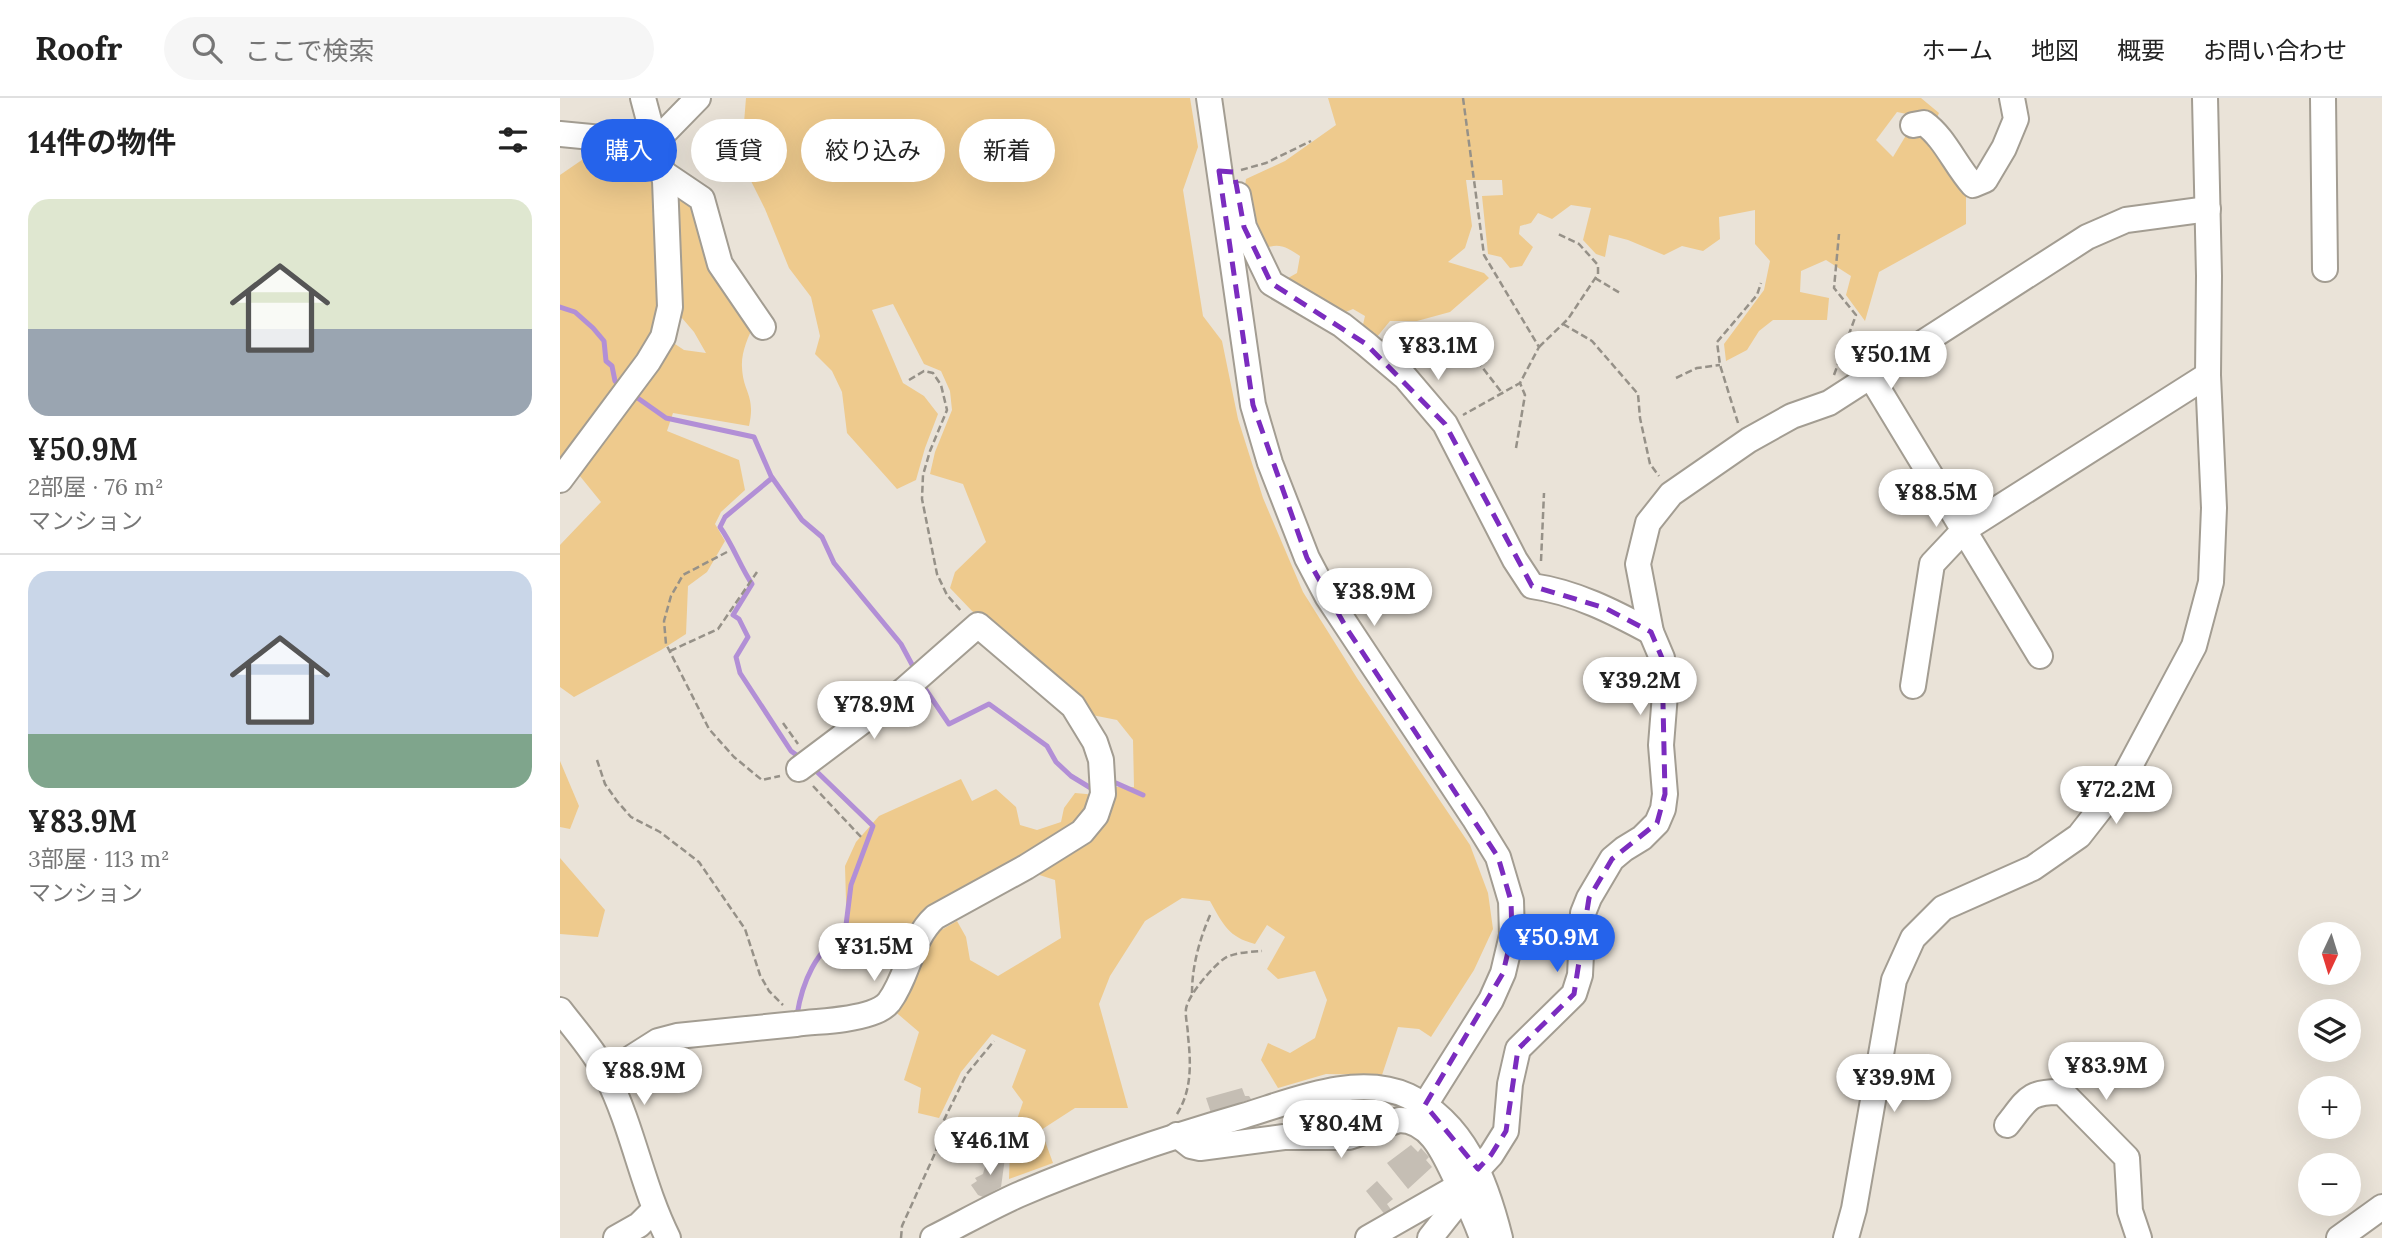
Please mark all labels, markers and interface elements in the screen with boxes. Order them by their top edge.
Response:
search box [164,17,654,80]
text: Roofr [35,27,122,69]
icon: search [188,29,226,67]
text: ここで検索 [244,34,374,67]
text: ホーム [1922,35,1993,66]
text: 地図 [2031,35,2079,66]
text: 概要 [2117,35,2165,66]
text: お問い合わせ [2203,35,2347,66]
chip: 購入 [581,119,677,182]
chip: 賃貸 [691,119,787,182]
chip: 絞り込み [801,119,945,182]
chip: 新着 [959,119,1055,182]
icon: filters [494,121,532,159]
text: 14件の物件 [28,123,177,161]
icon: home [217,245,343,371]
pin: ¥83.1M [1381,322,1495,382]
text: ¥83.1M [1398,330,1478,359]
pin: ¥50.1M [1834,331,1948,391]
text: ¥50.1M [1851,339,1931,368]
text: ¥50.9M [28,430,138,468]
pin: ¥88.5M [1879,470,1993,529]
text: 2部屋 · 76 m² [28,472,164,501]
text: ¥88.5M [1894,477,1978,506]
text: マンション [28,506,143,535]
pin: ¥38.9M [1317,568,1431,628]
text: ¥38.9M [1332,576,1416,605]
icon: home [217,617,343,743]
pin: ¥39.2M [1583,658,1697,717]
text: ¥39.2M [1599,665,1681,694]
pin: ¥78.9M [817,682,931,741]
text: ¥78.9M [833,689,915,718]
pin: ¥72.2M [2059,766,2173,826]
text: ¥72.2M [2076,774,2156,803]
text: ¥83.9M [28,802,137,840]
text: 3部屋 · 113 m² [28,844,170,873]
text: マンション [28,878,143,907]
pin: ¥50.9M [1500,914,1614,974]
text: ¥50.9M [1515,922,1599,951]
north arrow [2298,922,2361,985]
map controls [2298,922,2361,1216]
pin: ¥31.5M [817,924,931,983]
text: ¥31.5M [835,931,913,960]
button: layers [2298,999,2361,1062]
pin: ¥83.9M [2049,1042,2163,1102]
pin: ¥88.9M [587,1048,701,1107]
text: ¥83.9M [2064,1050,2148,1079]
pin: ¥39.9M [1837,1054,1951,1114]
text: ¥88.9M [602,1055,686,1084]
text: ¥39.9M [1852,1062,1936,1091]
button: + [2298,1076,2361,1139]
pin: ¥80.4M [1284,1100,1398,1160]
text: ¥80.4M [1299,1108,1383,1137]
pin: ¥46.1M [933,1118,1047,1177]
text: ¥46.1M [950,1125,1030,1154]
button: − [2298,1153,2361,1216]

